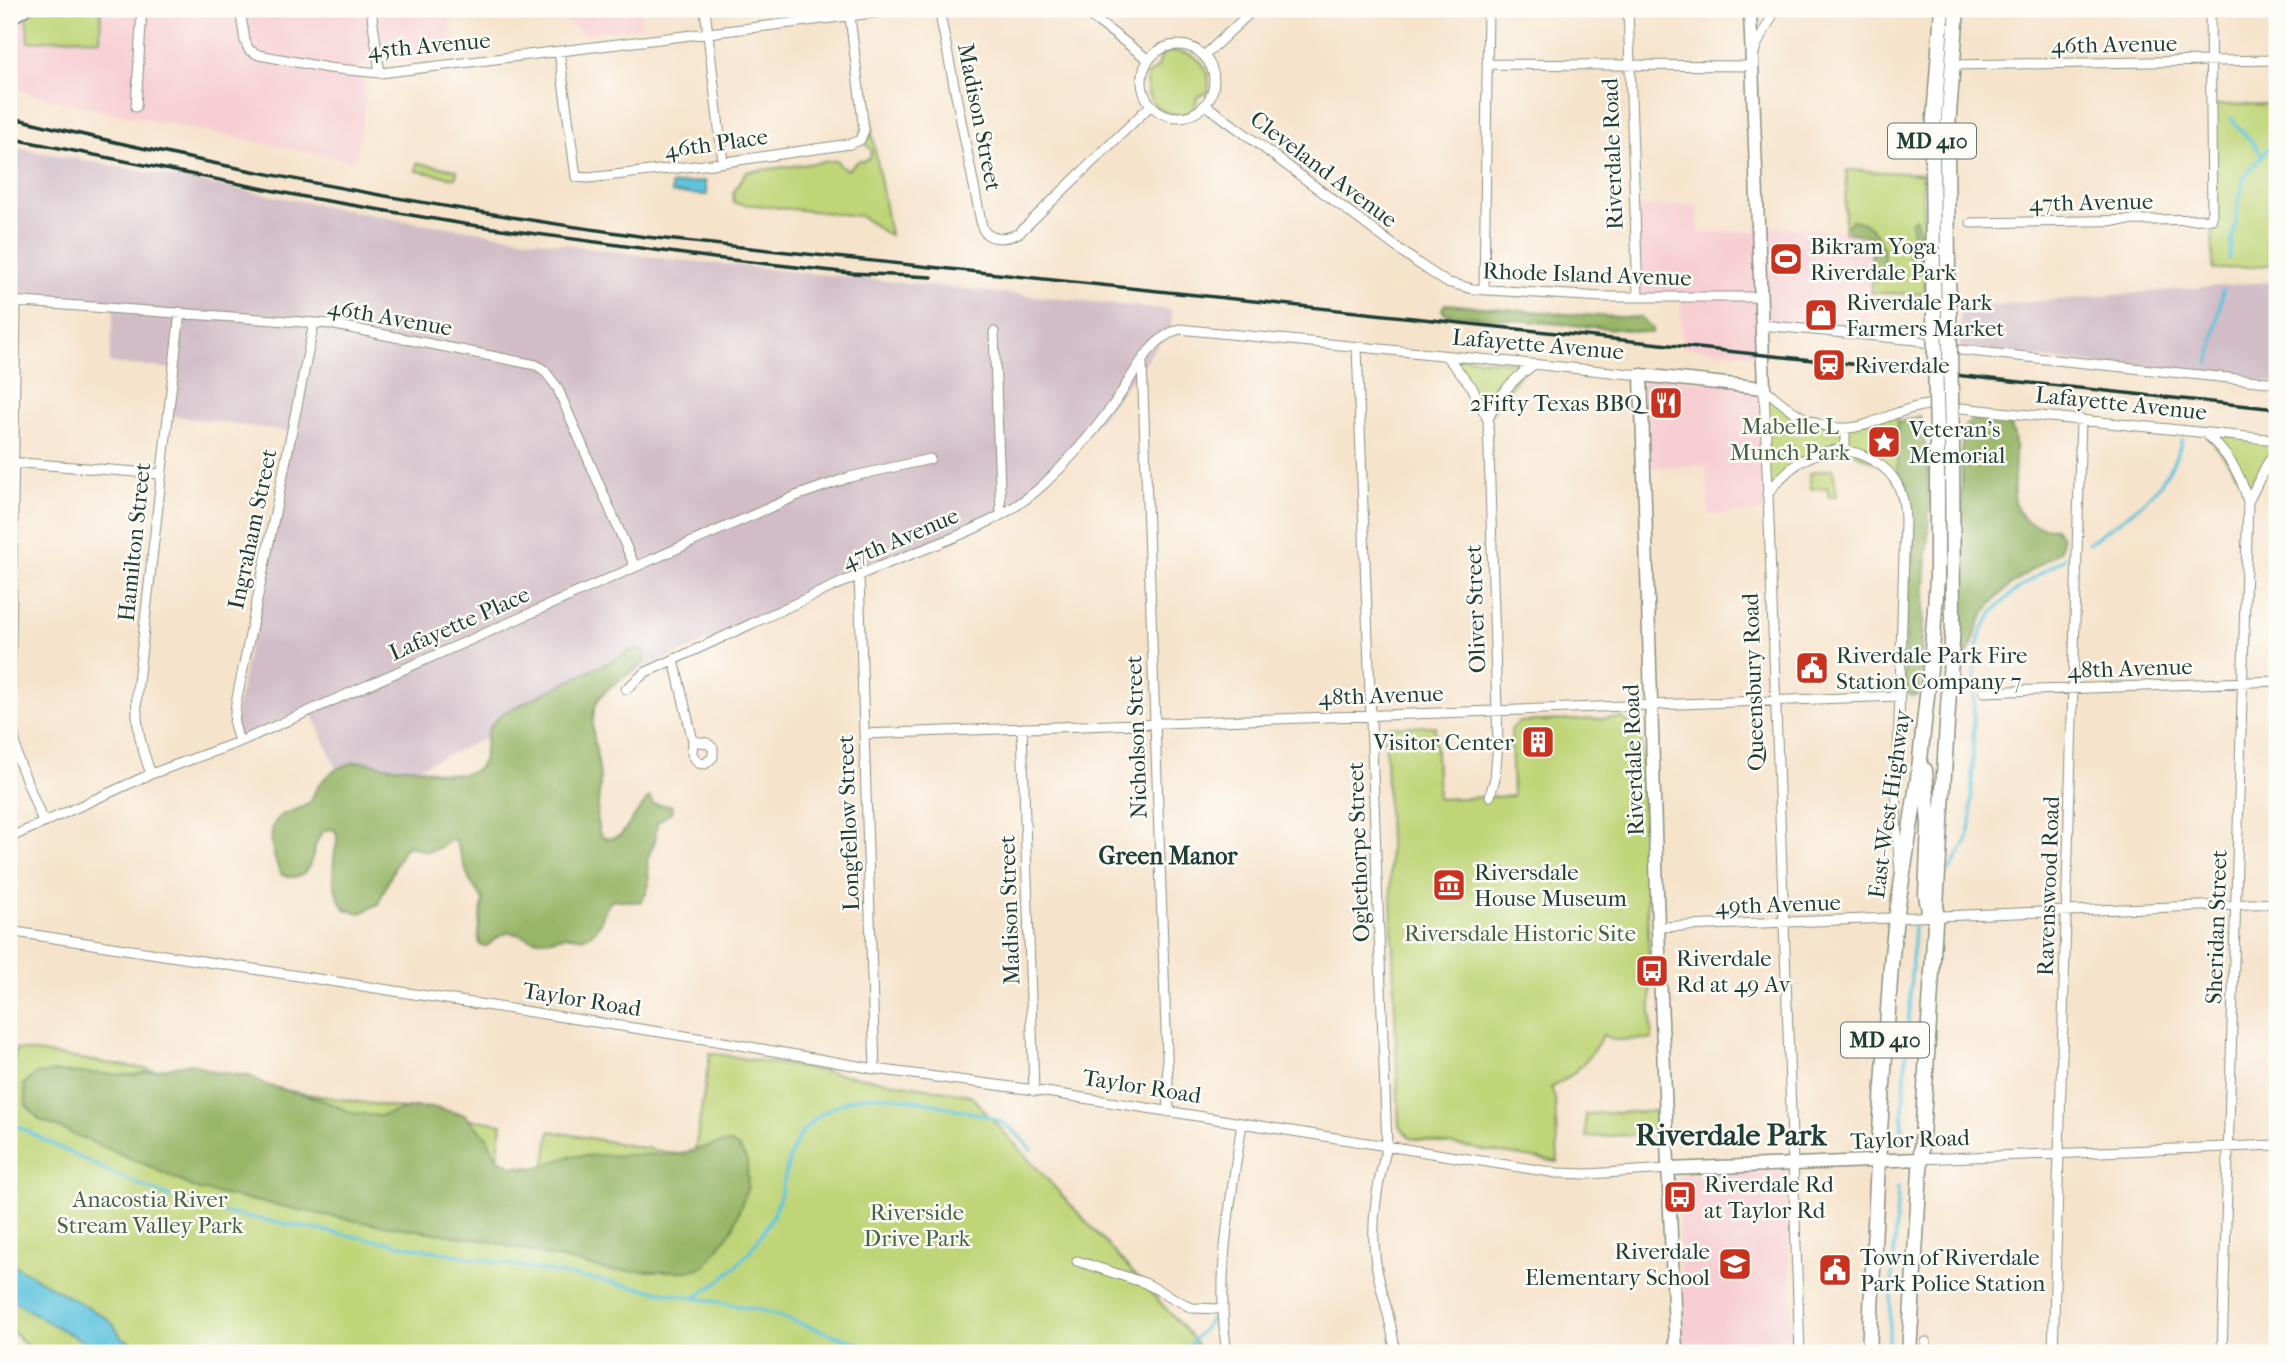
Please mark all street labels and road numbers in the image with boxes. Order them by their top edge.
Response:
street label: 45th Avenue [366,27,492,64]
street label: 46th Avenue [2051,30,2177,59]
street label: Madison Street [952,41,1007,193]
street label: Riverdale Road [1596,77,1629,230]
street label: Cleveland Avenue [1245,105,1403,233]
street label: 46th Place [662,123,770,164]
road number: MD 410 [1888,124,1976,158]
street label: 47th Avenue [2029,188,2153,217]
street label: Rhode Island Avenue [1482,257,1692,292]
street label: 46th Avenue [325,293,454,342]
street label: Lafayette Avenue [1451,324,1625,365]
street label: Lafayette Avenue [2034,381,2208,426]
street label: Ingraham Street [222,446,283,612]
street label: Hamilton Street [113,461,156,623]
street label: 47th Avenue [838,502,963,575]
street label: Oliver Street [1460,544,1491,674]
street label: Lafayette Place [385,580,534,666]
street label: Queensbury Road [1737,592,1770,772]
street label: 48th Avenue [2067,653,2193,684]
street label: Nicholson Street [1120,655,1153,819]
street label: 48th Avenue [1318,680,1444,711]
street label: Riverdale Road [1617,683,1650,836]
street label: East-West Highway [1863,707,1916,900]
street label: Longfellow Street [832,734,865,912]
street label: Oglethorpe Street [1342,761,1375,943]
street label: Ravenswood Road [2032,795,2065,977]
street label: Madison Street [993,835,1026,985]
street label: Sheridan Street [2200,849,2233,1005]
street label: 49th Avenue [1715,889,1841,920]
street label: Taylor Road [521,977,644,1022]
road number: MD 410 [1841,1023,1929,1058]
street label: Taylor Road [1081,1064,1204,1109]
street label: Taylor Road [1850,1124,1971,1155]

